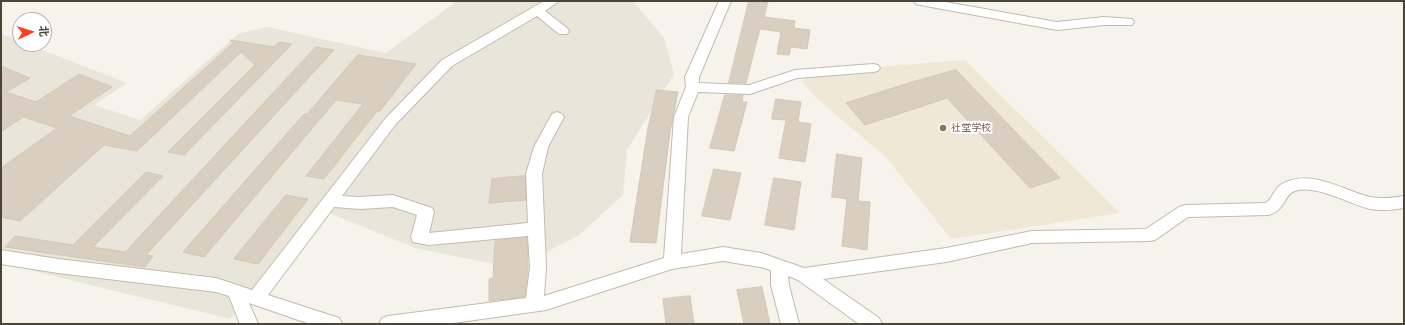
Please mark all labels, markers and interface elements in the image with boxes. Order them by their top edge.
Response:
north arrow [12,12,52,52]
text: 北 [37,25,50,37]
place label: 社堂学校 [951,122,991,134]
marker: 社堂学校 [938,123,948,133]

